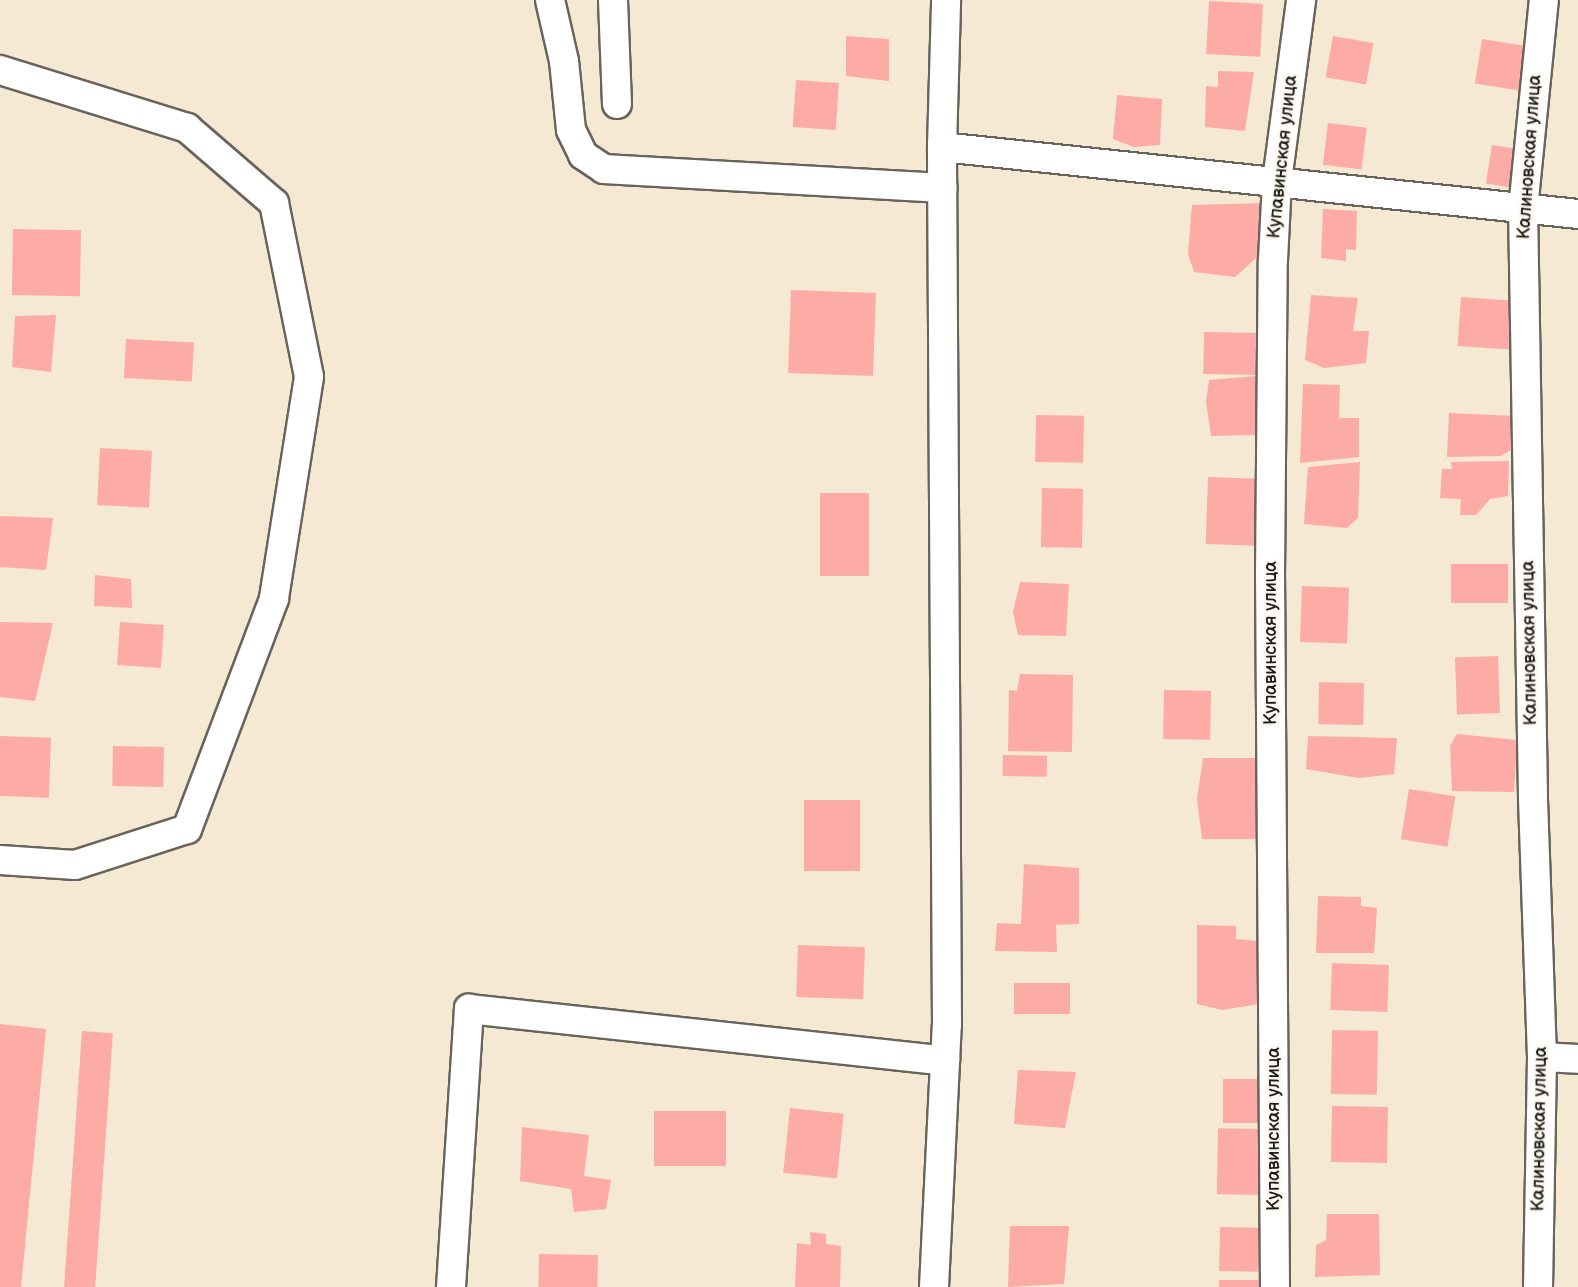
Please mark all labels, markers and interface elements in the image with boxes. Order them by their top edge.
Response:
street label: Купавинская улица [1264,74,1302,240]
street label: Калиновская улица [1513,74,1547,240]
street label: Калиновская улица [1518,560,1542,726]
street label: Купавинская улица [1260,561,1282,725]
street label: Калиновская улица [1528,1046,1552,1212]
street label: Купавинская улица [1263,1047,1285,1211]

